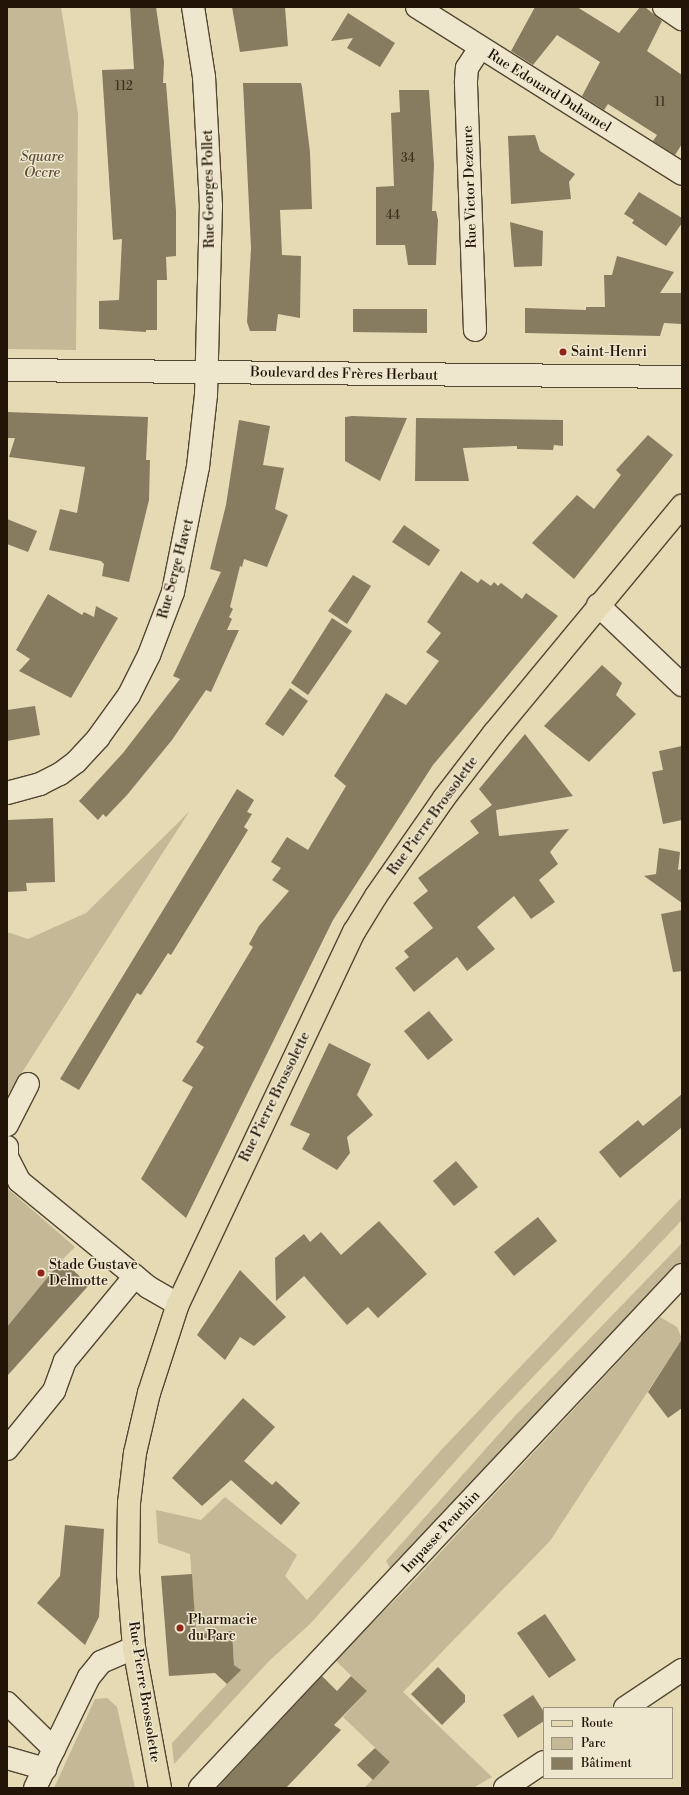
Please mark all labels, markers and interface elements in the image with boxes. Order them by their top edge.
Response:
street label: Rue Edouard Duhamel [484,46,614,136]
house number: 112 [115,80,133,94]
house number: 11 [655,96,665,110]
street label: Rue Victor Dezeure [459,125,481,249]
street label: Rue Georges Pollet [200,129,218,249]
park label: Square Occre [20,149,64,182]
house number: 34 [401,152,415,166]
house number: 44 [386,209,400,223]
place label: Saint-Henri [571,344,647,360]
marker: Saint-Henri [558,347,568,357]
street label: Boulevard des Frères Herbaut [250,364,438,384]
street label: Rue Serge Havet [155,517,197,621]
street label: Rue Pierre Brossolette [384,753,482,879]
street label: Rue Pierre Brossolette [236,1029,314,1165]
place label: Stade Gustave Delmotte [49,1257,138,1290]
marker: Stade Gustave Delmotte [36,1268,46,1278]
street label: Impasse Peuchin [398,1487,484,1577]
place label: Pharmacie du Parc [188,1612,257,1644]
street label: Rue Pierre Brossolette [125,1620,163,1764]
marker: Pharmacie du Parc [175,1623,185,1633]
legend [543,1707,673,1779]
text: Route [581,1716,613,1731]
text: Parc [581,1736,606,1751]
text: Bâtiment [581,1756,632,1771]

